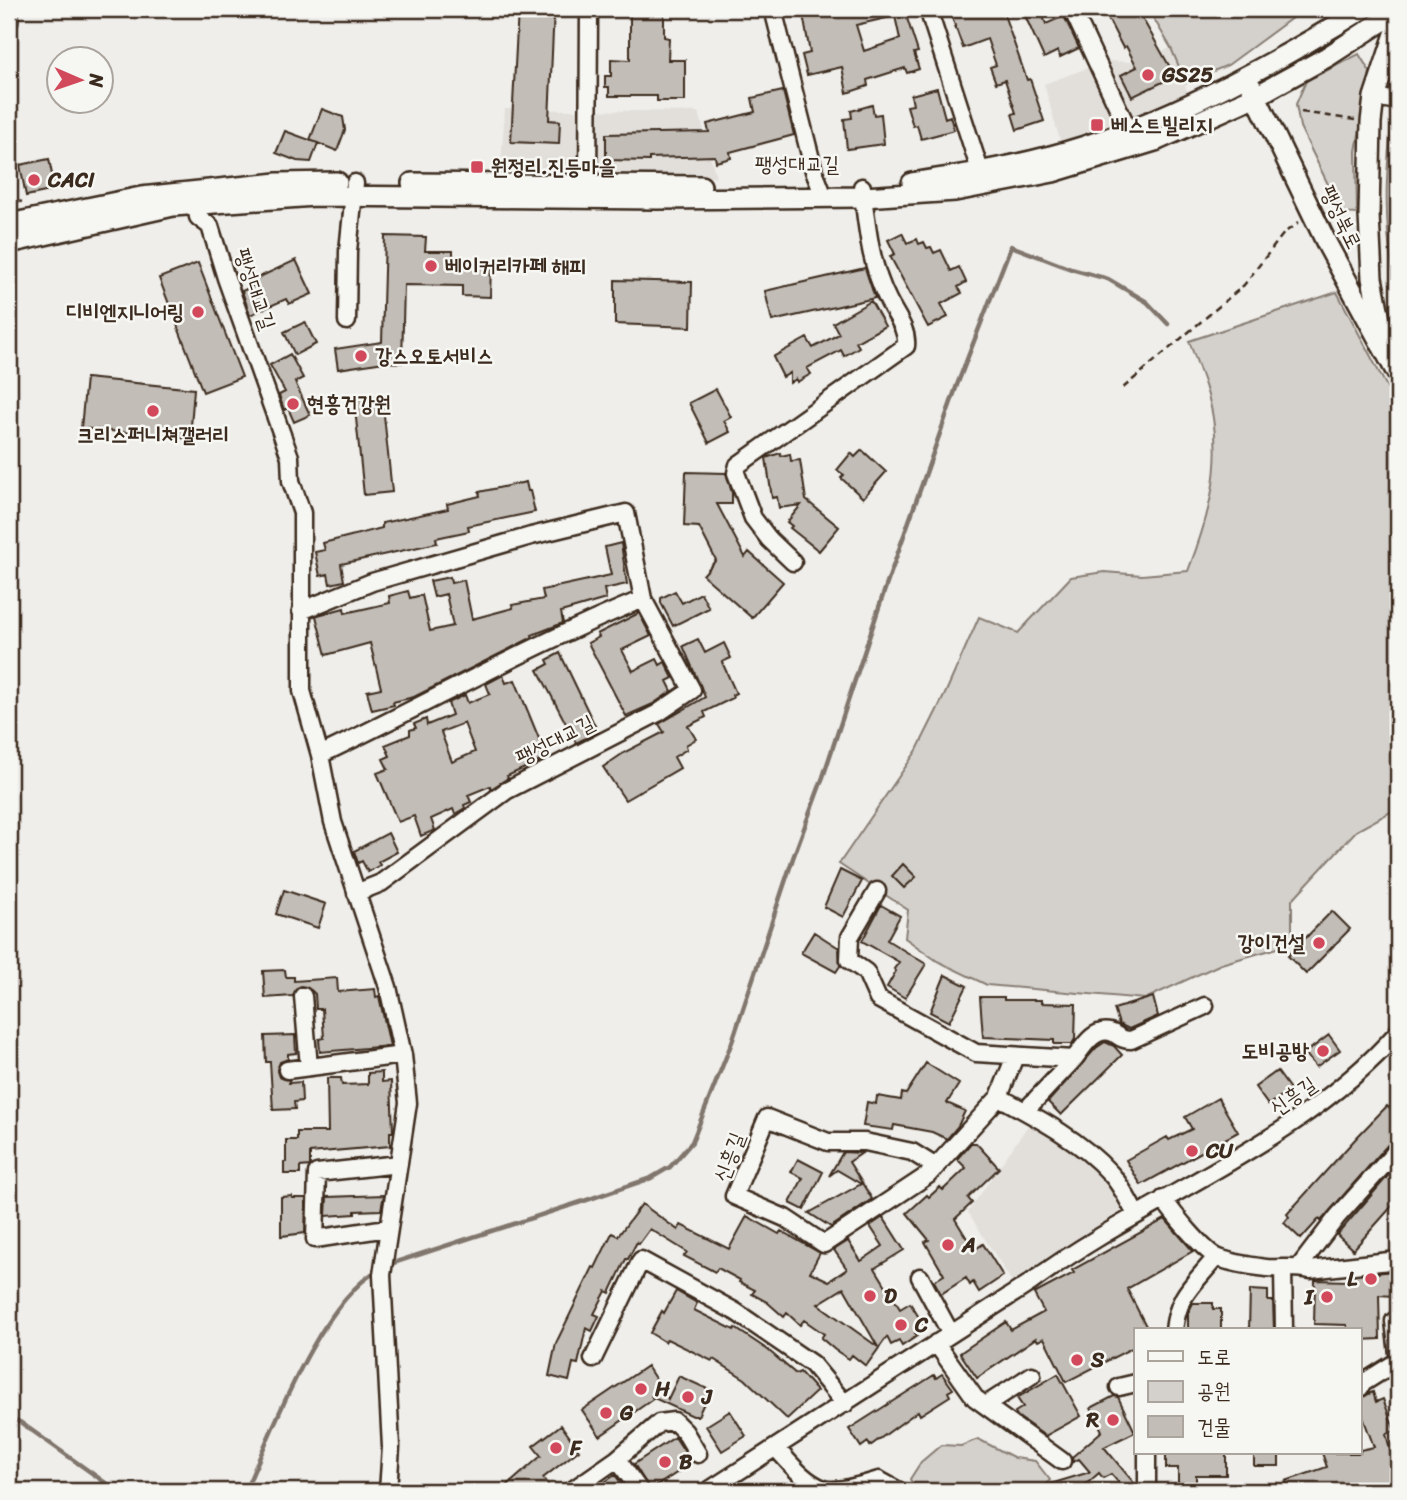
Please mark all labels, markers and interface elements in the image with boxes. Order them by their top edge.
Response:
north arrow [46,46,116,116]
place label: GS25 [1161,56,1213,94]
marker: GS25 [1140,67,1156,83]
text: N [80,72,113,89]
place label: 베스트빌리지 [1111,106,1212,144]
marker: 베스트빌리지 [1089,117,1105,133]
street label: 팽성대교길 [755,145,839,183]
place label: 원정리.진등마을 [491,148,616,186]
marker: 원정리.진등마을 [469,159,485,175]
place label: CACI [47,161,95,199]
marker: CACI [26,172,42,188]
street label: 팽성북로 [1309,178,1373,256]
street label: 팽성대교길 [223,243,287,335]
place label: 베이커리카페 해피 [445,247,586,285]
marker: 베이커리카페 해피 [423,258,439,274]
place label: 디비엔지니어링 [66,293,184,331]
marker: 디비엔지니어링 [190,304,206,320]
place label: 강스오토서비스 [375,337,493,375]
marker: 강스오토서비스 [353,348,369,364]
place label: 현흥건강원 [307,385,392,423]
marker: 현흥건강원 [285,396,301,412]
marker: 크리스퍼니쳐갤러리 [145,403,161,419]
place label: 크리스퍼니쳐갤러리 [77,416,229,454]
street label: 팽성대교길 [509,704,601,776]
place label: 강이건설 [1237,924,1305,962]
marker: 강이건설 [1311,935,1327,951]
place label: 도비공방 [1241,1032,1310,1070]
marker: 도비공방 [1315,1043,1331,1059]
street label: 신흥길 [1261,1066,1325,1126]
street label: 신흥길 [702,1126,756,1187]
place label: CU [1205,1132,1234,1170]
marker: CU [1184,1143,1200,1159]
place label: A [961,1226,976,1264]
marker: A [940,1237,956,1253]
place label: L [1347,1260,1358,1298]
marker: L [1363,1271,1379,1287]
place label: D [884,1277,897,1315]
place label: I [1304,1278,1315,1316]
marker: D [862,1288,878,1304]
marker: I [1319,1289,1335,1305]
place label: C [914,1306,929,1344]
marker: C [893,1317,909,1333]
legend [1134,1328,1362,1454]
text: 도로 [1197,1338,1231,1376]
place label: S [1090,1341,1105,1379]
marker: S [1069,1352,1085,1368]
place label: H [654,1370,671,1408]
text: 공원 [1197,1372,1231,1410]
place label: J [701,1378,713,1416]
marker: H [633,1381,649,1397]
marker: J [680,1389,696,1405]
place label: G [619,1394,634,1432]
place label: R [1085,1401,1099,1439]
marker: G [598,1405,614,1421]
text: 건물 [1197,1408,1231,1446]
marker: R [1105,1412,1121,1428]
place label: F [569,1429,583,1467]
marker: F [548,1440,564,1456]
place label: B [679,1443,693,1481]
marker: B [657,1454,673,1470]

